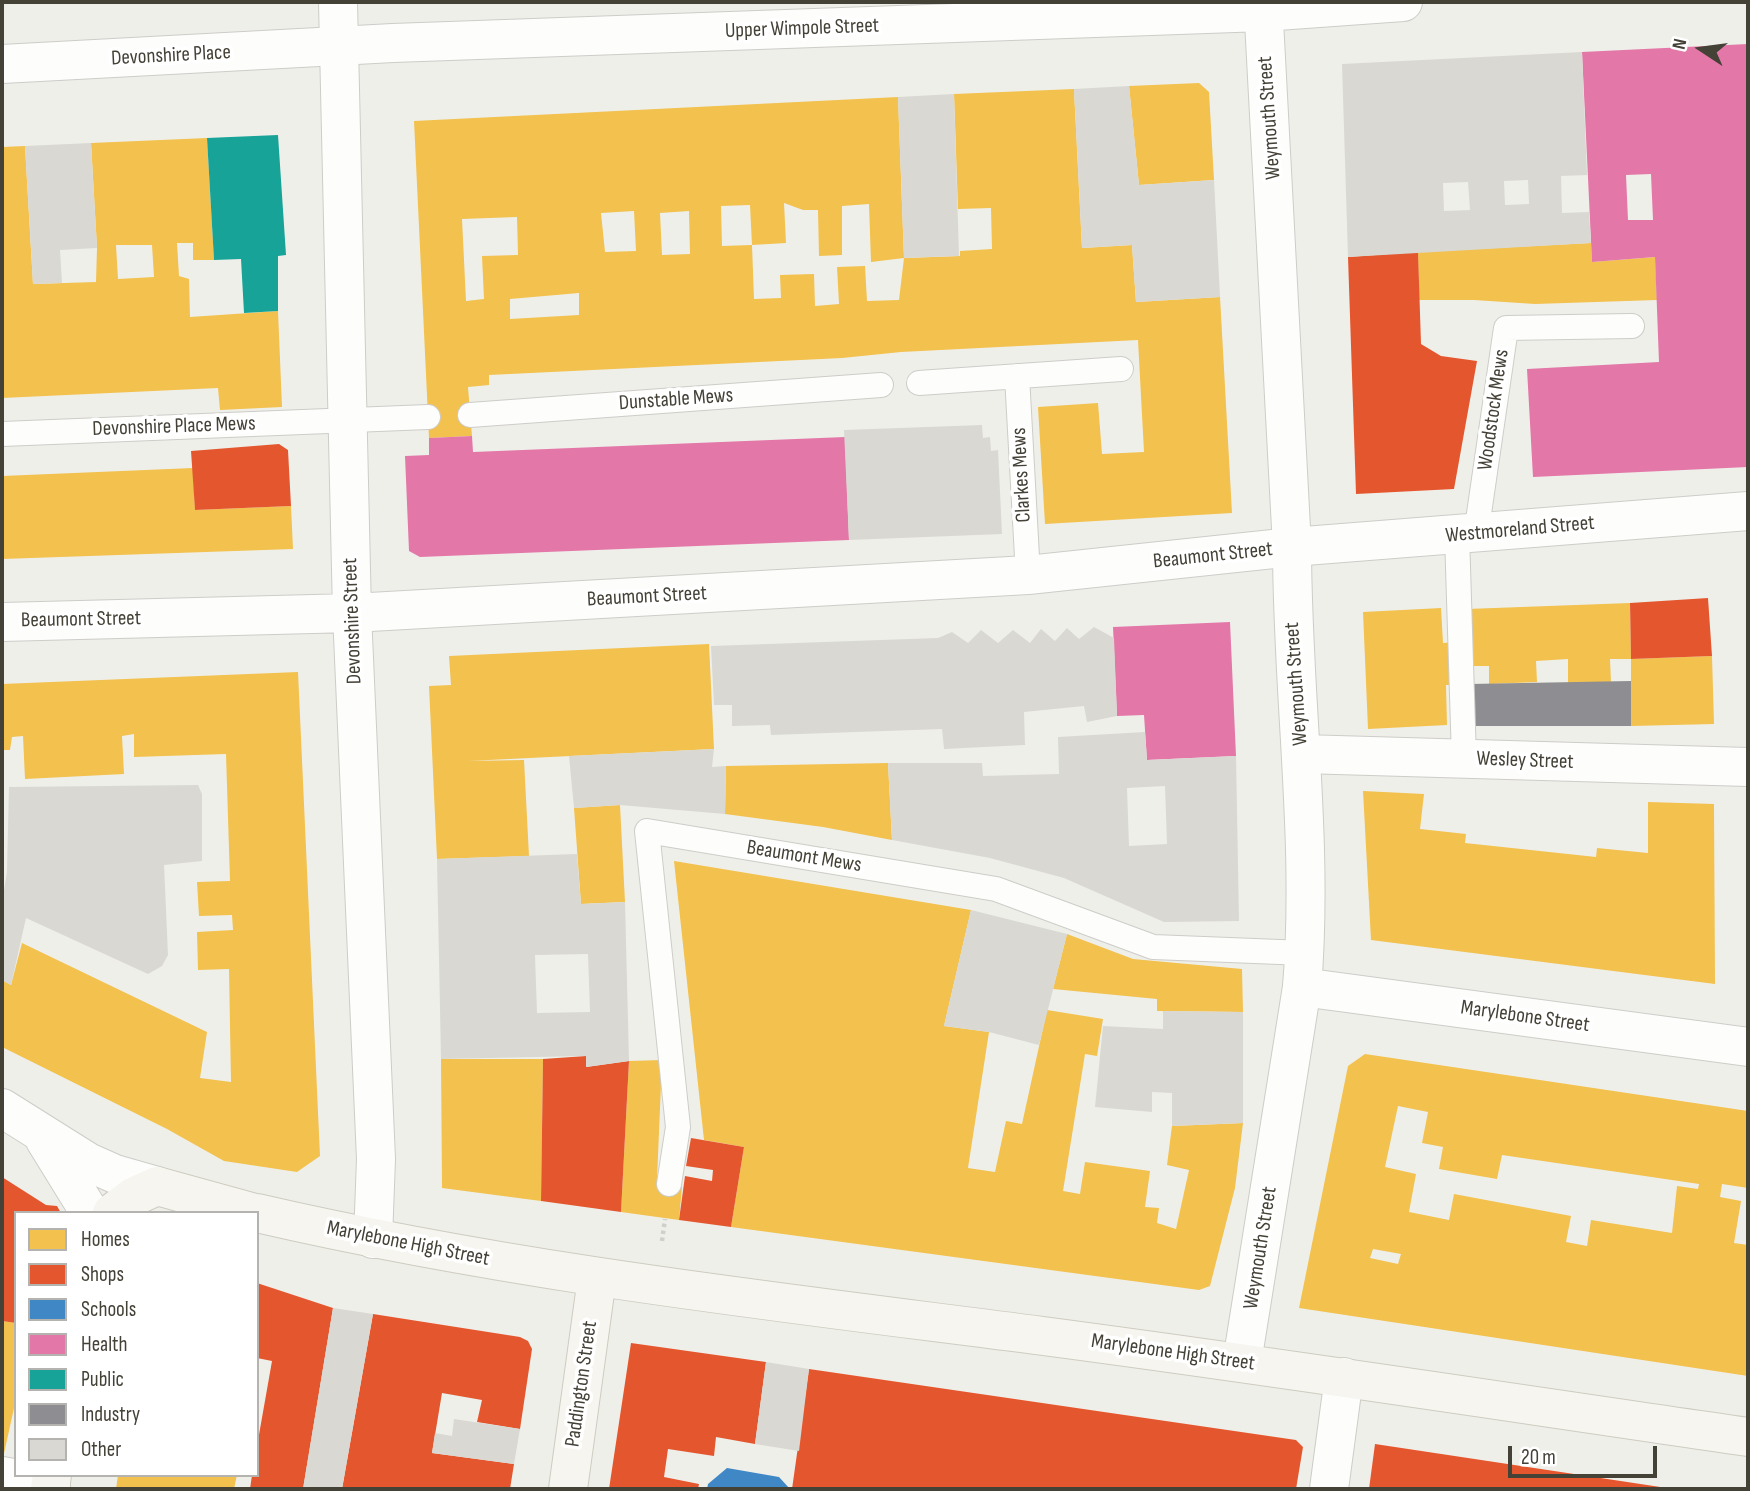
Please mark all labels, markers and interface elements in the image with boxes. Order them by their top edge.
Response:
street label: Upper Wimpole Street [725,14,879,44]
north arrow [1666,14,1736,84]
text: N [1668,37,1692,52]
street label: Devonshire Place [111,40,231,72]
street label: Weymouth Street [1253,55,1287,181]
street label: Woodstock Mews [1473,348,1515,472]
street label: Dunstable Mews [618,383,734,417]
street label: Devonshire Place Mews [92,412,256,442]
street label: Clarkes Mews [1007,427,1037,523]
street label: Westmoreland Street [1444,511,1596,549]
street label: Beaumont Street [1152,537,1274,575]
street label: Devonshire Street [338,557,368,685]
street label: Beaumont Street [586,581,708,613]
street label: Beaumont Street [21,606,141,634]
street label: Weymouth Street [1280,621,1314,747]
street label: Wesley Street [1476,747,1574,775]
street label: Beaumont Mews [745,835,863,879]
street label: Marylebone Street [1459,995,1591,1039]
street label: Weymouth Street [1239,1185,1283,1311]
legend [14,1211,259,1477]
street label: Marylebone High Street [325,1216,491,1272]
text: Homes [81,1227,130,1252]
text: Shops [81,1262,124,1287]
text: Schools [81,1297,136,1322]
street label: Paddington Street [561,1319,603,1449]
street label: Marylebone High Street [1090,1329,1256,1377]
text: Health [81,1332,128,1357]
text: Public [81,1367,124,1392]
text: Industry [81,1402,140,1427]
scale bar [1512,1432,1661,1476]
text: Other [81,1437,121,1462]
text: 20 m [1521,1445,1556,1470]

